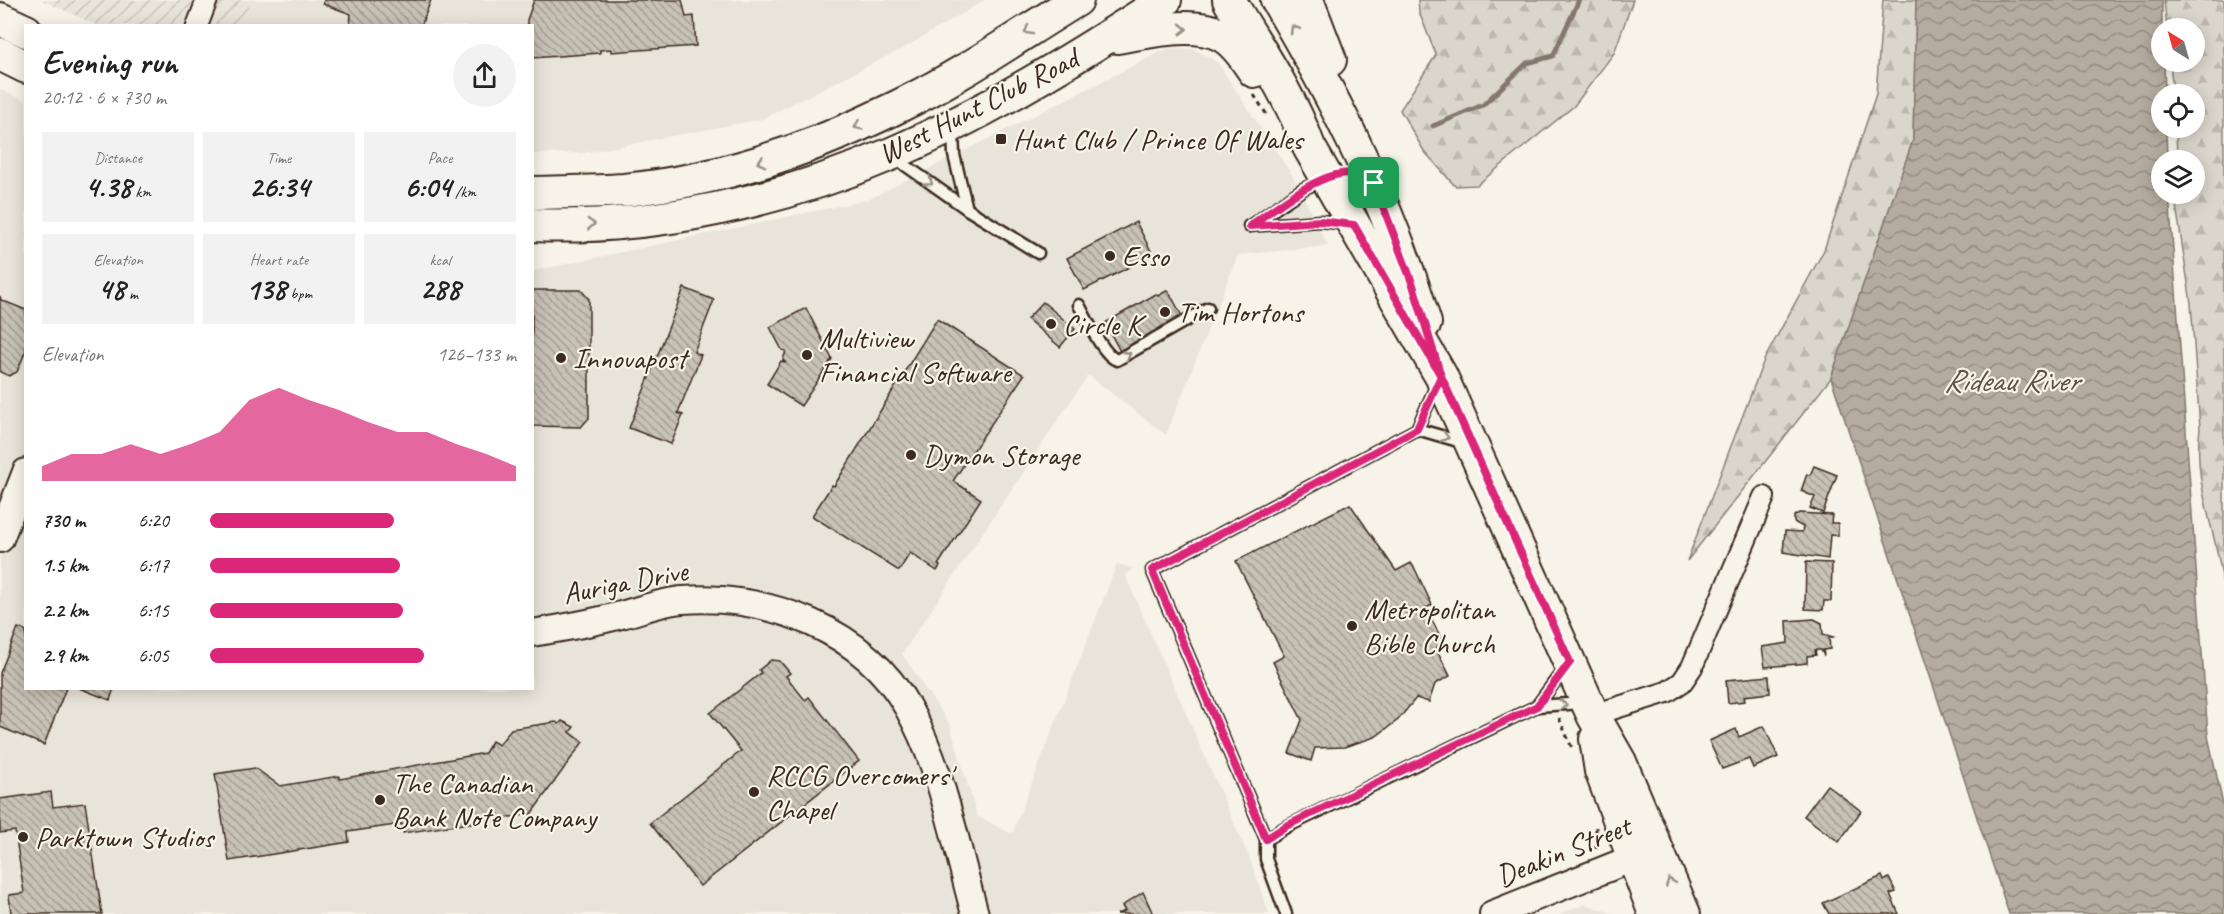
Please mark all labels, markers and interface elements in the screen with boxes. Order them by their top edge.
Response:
north arrow [2151,18,2205,72]
map controls [2151,18,2205,204]
one-way arrow [1024,23,1034,35]
one-way arrow [1179,23,1188,35]
one-way arrow [1289,25,1301,35]
street label: West Hunt Club Road [872,37,1088,173]
text: Evening run [42,41,177,83]
button: share [453,44,516,107]
button: locate [2151,84,2205,138]
text: 20:12 · 6 × 730 m [42,85,166,110]
one-way arrow [853,118,864,130]
place label: Hunt Club / Prince Of Wales [1013,120,1305,158]
marker: Hunt Club / Prince Of Wales [994,132,1008,146]
text: Distance [94,148,142,168]
text: Time [267,148,291,168]
text: Pace [428,148,452,168]
button: layers [2151,150,2205,204]
one-way arrow [756,154,766,167]
pin [1348,157,1399,208]
icon: arrive [1357,166,1390,199]
text: 4.38 [85,168,131,206]
text: 26:34 [249,168,309,206]
text: 6:04 [404,168,451,206]
one-way arrow [922,175,933,186]
text: km [131,182,151,202]
text: /km [451,182,476,202]
one-way arrow [586,217,595,230]
place label: Esso [1122,237,1170,275]
marker: Esso [1103,249,1117,263]
text: Elevation [93,250,143,270]
text: Heart rate [250,250,308,270]
text: kcal [429,250,451,270]
text: 48 [98,270,125,308]
text: 138 [246,270,286,308]
text: 288 [420,270,460,308]
text: m [125,284,138,304]
text: bpm [286,284,312,304]
place label: Tim Hortons [1177,293,1306,331]
place label: Circle K [1063,305,1147,343]
marker: Tim Hortons [1158,305,1172,319]
marker: Circle K [1044,317,1058,331]
place label: Multiview Financial Software [819,319,1013,391]
place label: Innovapost [573,339,690,377]
text: Elevation [42,342,104,367]
text: 126–133 m [437,342,516,367]
marker: Multiview Financial Software [800,348,814,362]
marker: Innovapost [554,351,568,365]
one-way arrow [1121,351,1131,362]
water label: Rideau River [1944,360,2083,401]
one-way arrow [1439,430,1450,442]
place label: Dymon Storage [923,436,1081,474]
marker: Dymon Storage [904,448,918,462]
text: 730 m [42,508,85,533]
text: 6:20 [138,508,169,533]
street label: Auriga Drive [559,551,693,613]
text: 1.5 km [42,553,88,578]
text: 6:17 [138,553,169,578]
place label: Metropolitan Bible Church [1364,590,1496,662]
text: 2.2 km [42,598,89,623]
text: 6:15 [138,598,169,623]
marker: Metropolitan Bible Church [1345,619,1359,633]
text: 2.9 km [42,643,88,668]
text: 6:05 [138,643,169,668]
one-way arrow [1558,698,1567,711]
place label: RCCG Overcomers' Chapel [766,756,957,828]
place label: The Canadian Bank Note Company [392,764,599,836]
marker: RCCG Overcomers' Chapel [747,785,761,799]
marker: The Canadian Bank Note Company [373,793,387,807]
street label: Deakin Street [1490,806,1639,895]
place label: Parktown Studios [35,818,216,856]
marker: Parktown Studios [16,830,30,844]
one-way arrow [1665,877,1677,888]

